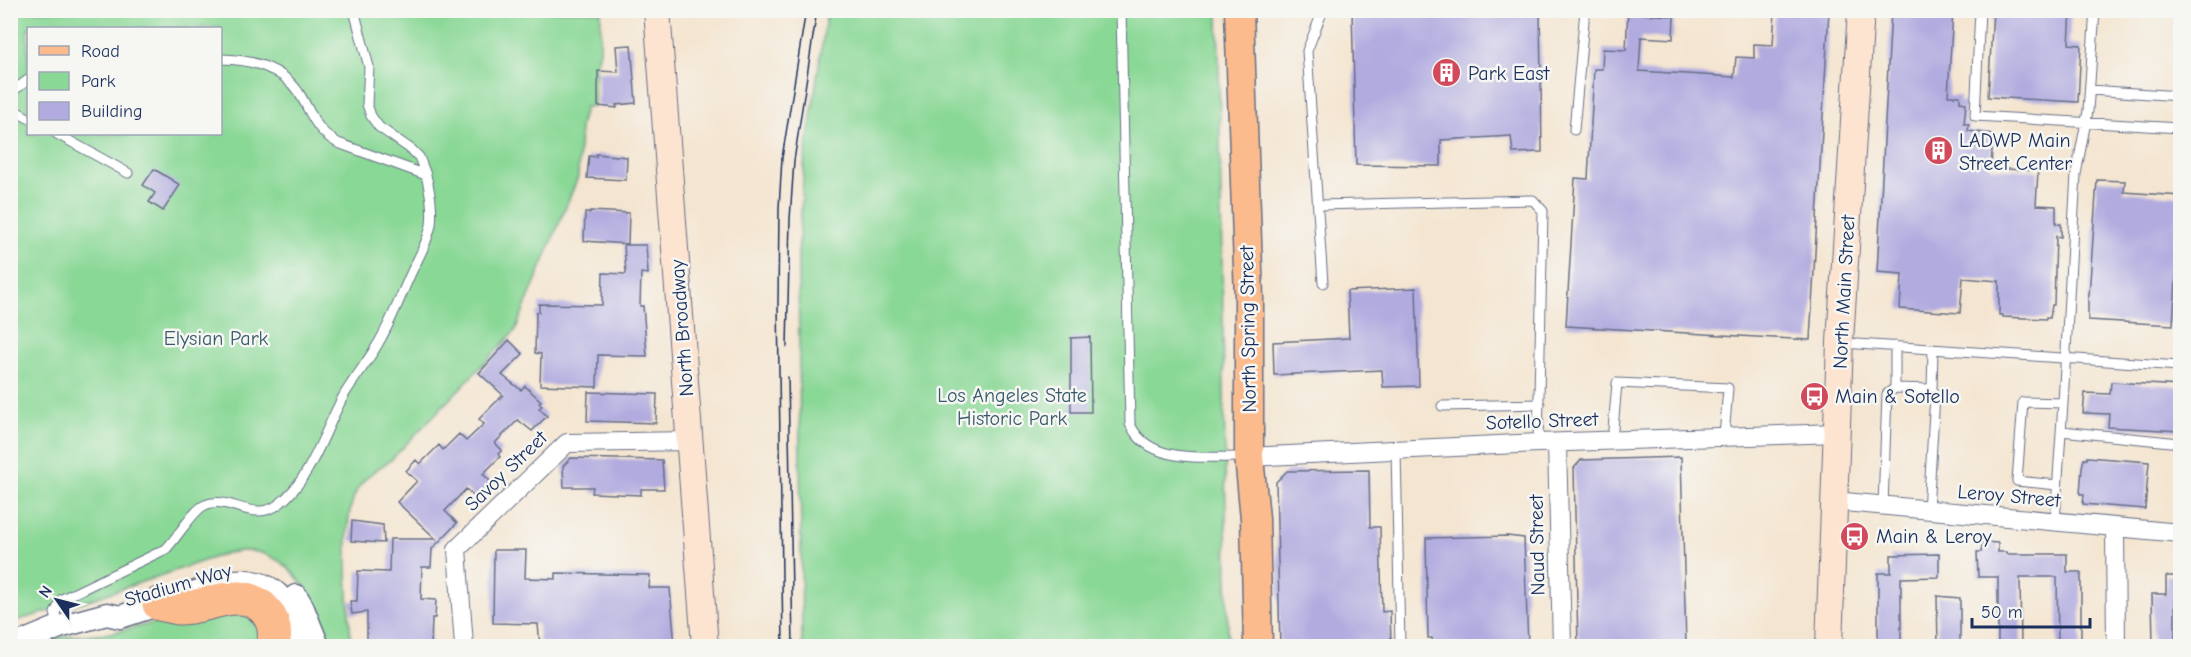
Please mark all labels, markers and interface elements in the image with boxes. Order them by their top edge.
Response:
legend [27,27,222,135]
text: Road [81,41,120,62]
building icon: Park East [1431,57,1463,89]
place label: Park East [1468,62,1551,85]
text: Park [81,71,116,92]
text: Building [81,101,143,122]
place label: LADWP Main Street Center [1959,129,2072,175]
building icon: LADWP Main Street Center [1922,135,1954,167]
street label: North Main Street [1828,213,1860,370]
street label: North Spring Street [1235,244,1261,413]
street label: North Broadway [666,259,698,397]
park label: Elysian Park [164,327,269,350]
bus stop icon: Main & Sotello [1798,380,1830,412]
park label: Los Angeles State Historic Park [937,384,1087,430]
place label: Main & Sotello [1835,385,1960,408]
street label: Sotello Street [1485,407,1600,434]
street label: Savoy Street [460,425,553,516]
street label: Leroy Street [1956,480,2063,512]
street label: Naud Street [1525,493,1549,596]
bus stop icon: Main & Leroy [1839,520,1871,552]
place label: Main & Leroy [1876,525,1992,548]
street label: Stadium Way [122,559,234,611]
north arrow [27,570,87,630]
text: N [35,583,56,601]
scale bar [1972,591,2090,629]
text: 50 m [1981,602,2023,623]

